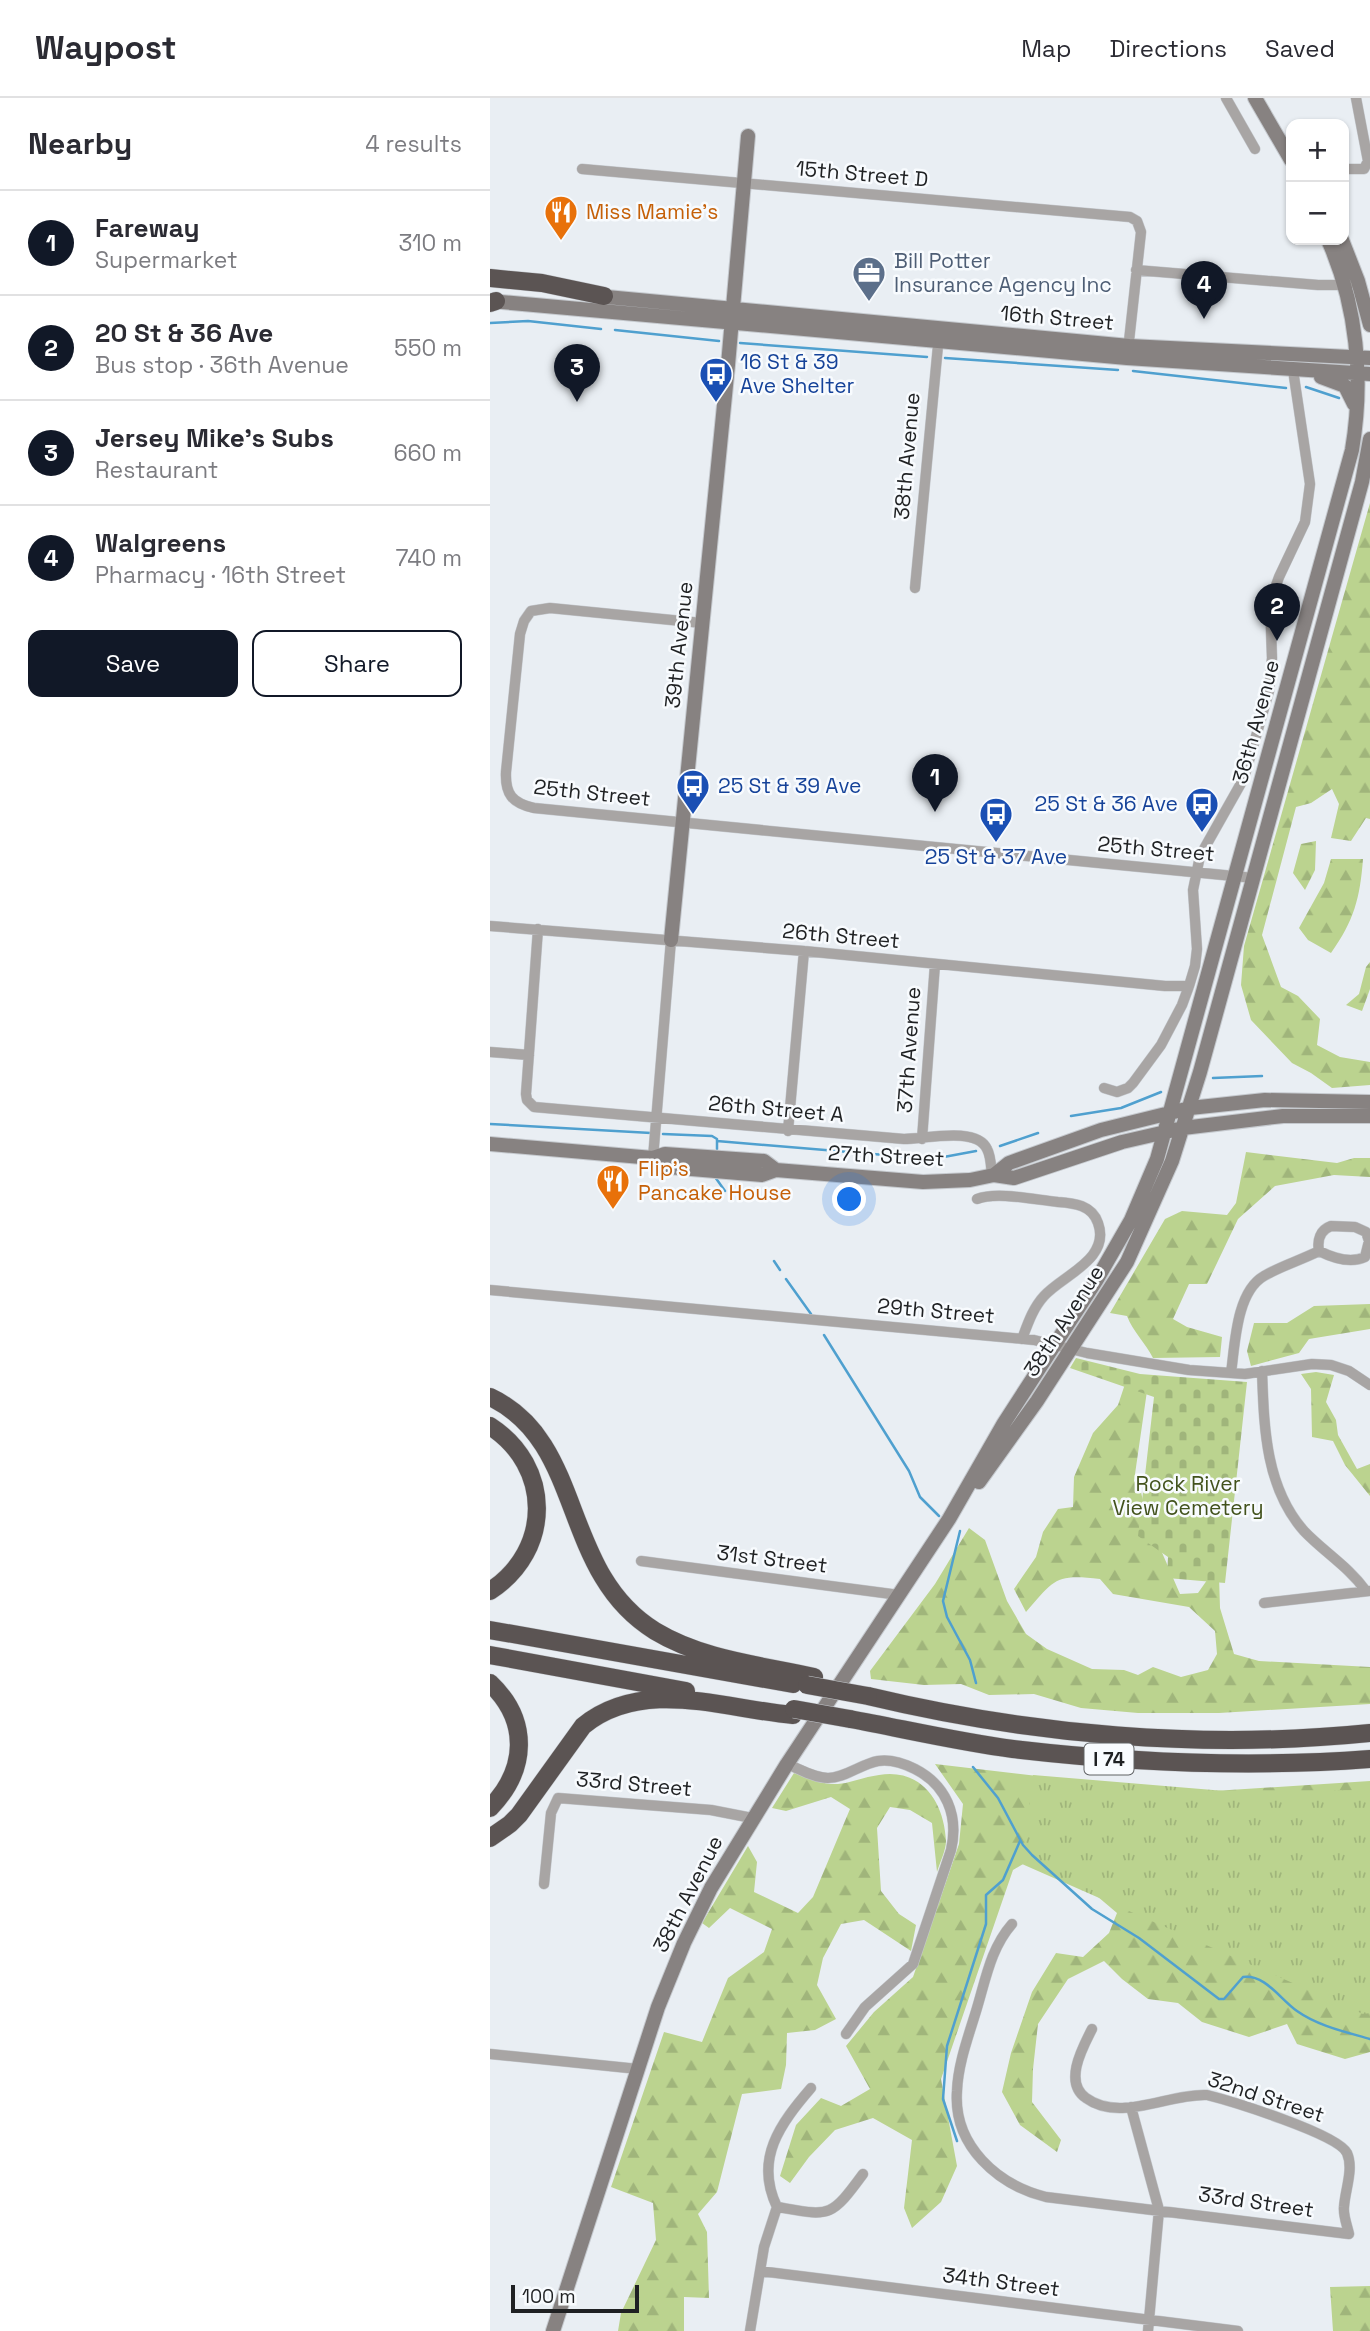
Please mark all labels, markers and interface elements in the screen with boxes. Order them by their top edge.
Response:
text: Waypost [35,27,177,69]
text: Map [1021,33,1071,64]
text: Directions [1109,33,1227,64]
text: Saved [1265,33,1335,64]
map controls [1286,119,1349,245]
button: + [1286,119,1349,182]
text: Nearby [28,124,132,163]
text: 4 results [365,129,462,159]
street label: 15th Street D [795,154,929,193]
button: − [1286,182,1349,245]
restaurant icon: Miss Mamie’s [542,193,580,242]
place label: Miss Mamie’s [586,198,718,225]
text: Fareway [95,211,200,245]
text: 1 [46,228,56,258]
text: 310 m [398,228,462,258]
text: Supermarket [95,245,237,275]
place label: Bill Potter Insurance Agency Inc [894,247,1112,298]
office icon: Bill Potter Insurance Agency Inc [850,254,888,303]
pin: 4 [1181,261,1227,319]
street label: 16th Street [999,299,1115,336]
text: 20 St & 36 Ave [95,316,273,350]
text: 2 [44,333,58,363]
text: 550 m [394,333,462,363]
pin: 3 [554,344,600,402]
place label: 16 St & 39 Ave Shelter [740,348,855,399]
text: Bus stop · 36th Avenue [95,350,349,380]
bus stop icon: 16 St & 39 Ave Shelter [697,355,735,404]
street label: 38th Avenue [887,391,926,521]
text: Jersey Mike's Subs [95,421,334,455]
text: 3 [44,438,58,468]
text: 660 m [393,438,462,468]
text: Restaurant [95,455,218,485]
text: Walgreens [95,526,226,560]
text: 4 [44,543,58,573]
text: 740 m [396,543,462,573]
text: Pharmacy · 16th Street [95,560,346,590]
street label: 39th Avenue [658,580,699,710]
pin: 2 [1254,583,1300,641]
button: Save [28,630,238,697]
button: Share [252,630,462,697]
street label: 36th Avenue [1226,657,1285,787]
pin: 1 [912,754,958,812]
bus stop icon: 25 St & 39 Ave [674,767,712,816]
place label: 25 St & 39 Ave [718,772,861,799]
street label: 25th Street [532,773,652,812]
bus stop icon: 25 St & 36 Ave [1183,785,1221,834]
place label: 25 St & 36 Ave [1035,790,1178,817]
bus stop icon: 25 St & 37 Ave [977,795,1015,844]
street label: 25th Street [1096,830,1216,867]
place label: 25 St & 37 Ave [925,843,1067,870]
street label: 26th Street [781,917,901,954]
street label: 37th Avenue [891,986,926,1114]
street label: 26th Street A [707,1089,845,1128]
street label: 27th Street [827,1139,945,1172]
place label: Flip's Pancake House [638,1155,792,1206]
restaurant icon: Flip's Pancake House [594,1162,632,1211]
your location [832,1182,866,1216]
street label: 38th Avenue [1018,1260,1110,1382]
street label: 29th Street [876,1292,996,1329]
park label: Rock River View Cemetery [1112,1470,1264,1521]
street label: 31st Street [715,1538,829,1579]
road number: I 74 [1084,1744,1134,1774]
street label: 33rd Street [575,1765,693,1802]
street label: 38th Avenue [647,1831,729,1957]
street label: 32nd Street [1204,2065,1328,2128]
street label: 33rd Street [1197,2180,1315,2223]
street label: 34th Street [941,2261,1061,2302]
scale bar [511,2282,639,2314]
text: 100 m [522,2284,576,2309]

